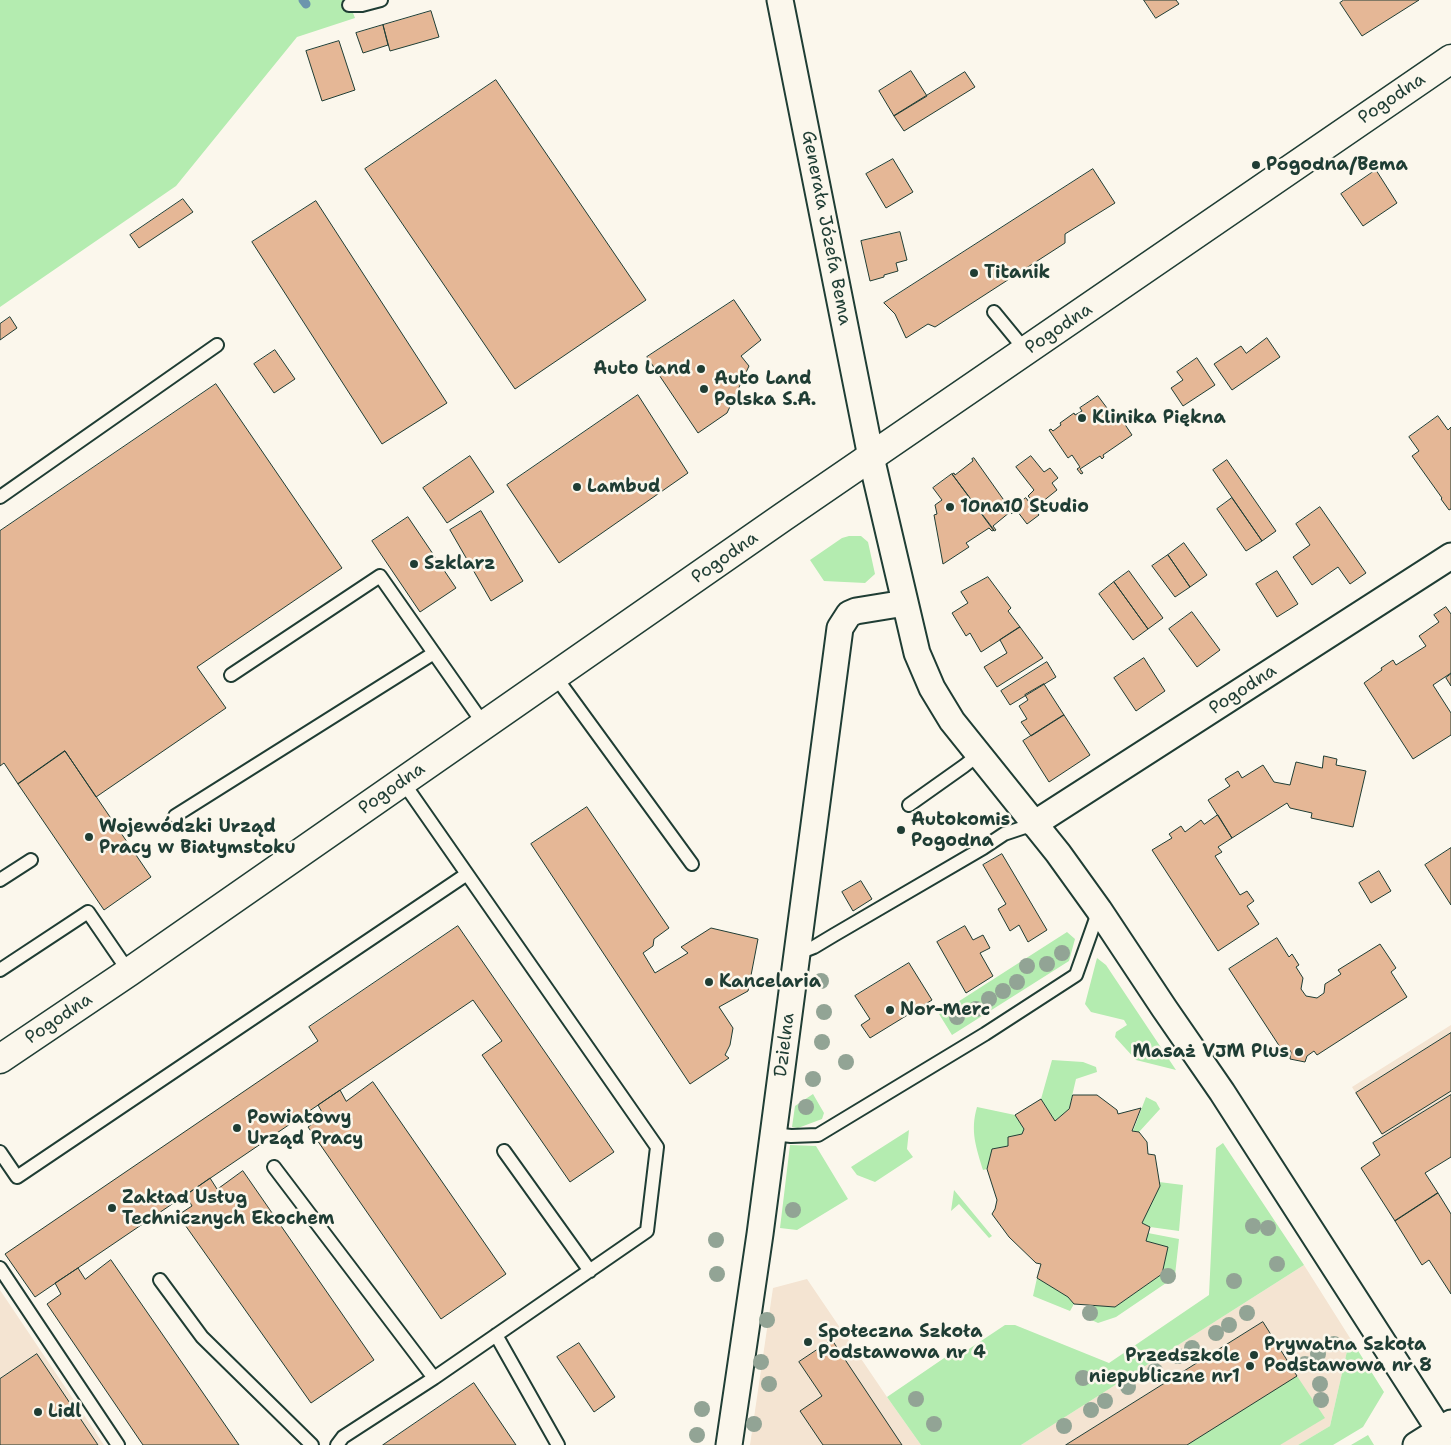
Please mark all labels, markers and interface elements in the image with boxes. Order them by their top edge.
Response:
street label: Pogodna [1354,69,1430,129]
street label: Generała Józefa Bema [797,129,855,327]
place label: Pogodna/Bema [1266,154,1408,176]
marker: Pogodna/Bema [1250,159,1262,171]
place label: Titanik [984,262,1050,284]
marker: Titanik [968,267,980,279]
street label: Pogodna [1021,299,1097,359]
place label: Auto Land [593,358,691,380]
marker: Auto Land [695,363,707,375]
place label: Auto Land Polska S.A. [714,368,816,410]
marker: Auto Land Polska S.A. [698,383,710,395]
place label: Klinika Piękna [1092,407,1226,429]
marker: Klinika Piękna [1076,412,1088,424]
place label: Lambud [587,476,661,498]
marker: Lambud [571,481,583,493]
place label: 10na10 Studio [960,496,1089,518]
marker: 10na10 Studio [944,501,956,513]
street label: Pogodna [688,527,762,589]
place label: Szklarz [424,553,495,575]
marker: Szklarz [408,558,420,570]
street label: Pogodna [1205,660,1281,720]
street label: Pogodna [355,758,429,820]
place label: Autokomis Pogodna [911,809,1010,852]
place label: Wojewódzki Urząd Pracy w Białymstoku [99,816,296,859]
marker: Autokomis Pogodna [895,824,907,836]
marker: Wojewódzki Urząd Pracy w Białymstoku [83,831,95,843]
place label: Kancelaria [719,971,821,993]
marker: Kancelaria [703,976,715,988]
street label: Pogodna [21,989,97,1049]
place label: Nor-Merc [900,999,990,1021]
marker: Nor-Merc [884,1004,896,1016]
street label: Dzielna [770,1012,800,1078]
place label: Masaż VJM Plus [1132,1041,1289,1063]
marker: Masaż VJM Plus [1293,1046,1305,1058]
place label: Powiatowy Urząd Pracy [247,1107,363,1150]
marker: Powiatowy Urząd Pracy [231,1122,243,1134]
place label: Zakład Usług Technicznych Ekochem [122,1187,334,1230]
marker: Zakład Usług Technicznych Ekochem [106,1202,118,1214]
place label: Społeczna Szkoła Podstawowa nr 4 [818,1321,986,1364]
place label: Prywatna Szkoła Podstawowa nr 8 [1264,1334,1432,1376]
marker: Społeczna Szkoła Podstawowa nr 4 [802,1336,814,1348]
place label: Przedszkole niepubliczne nr1 [1089,1345,1240,1388]
marker: Prywatna Szkoła Podstawowa nr 8 [1248,1349,1260,1361]
marker: Przedszkole niepubliczne nr1 [1244,1360,1256,1372]
place label: Lidl [48,1401,81,1423]
marker: Lidl [32,1406,44,1418]

